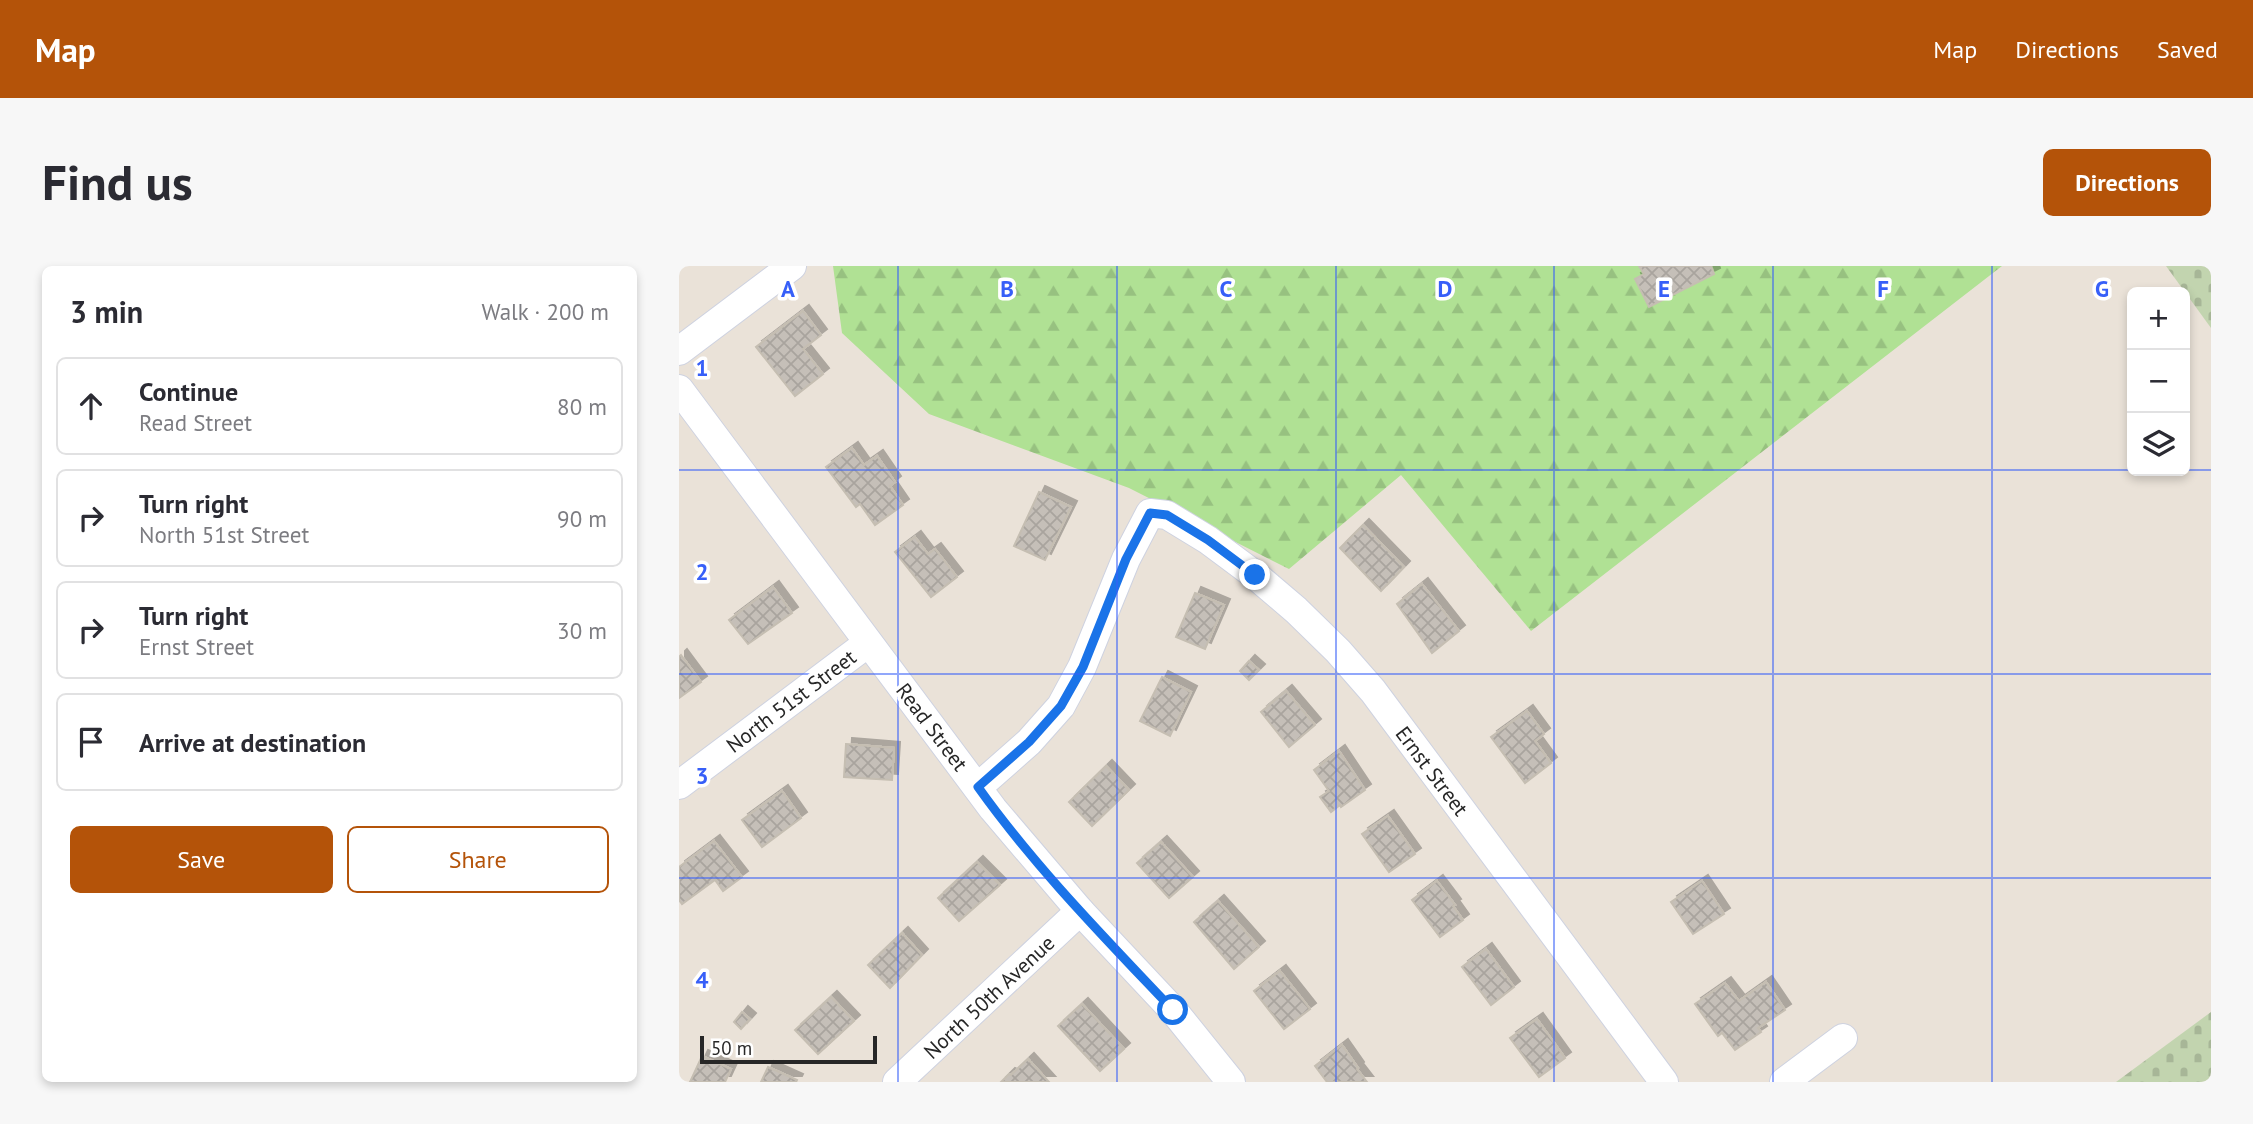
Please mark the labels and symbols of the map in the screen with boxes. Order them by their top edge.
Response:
text: A [781,274,795,303]
text: B [1000,274,1014,303]
text: C [1220,274,1233,303]
text: D [1438,274,1452,303]
text: E [1658,274,1670,303]
text: F [1877,274,1889,303]
text: G [2095,274,2109,303]
text: 1 [695,353,709,382]
text: 2 [695,557,709,586]
route end [1239,559,1270,590]
street label: North 51st Street [721,643,861,759]
street label: Read Street [890,678,974,776]
street label: Ernst Street [1390,721,1474,821]
text: 3 [695,761,709,790]
street label: North 50th Avenue [918,929,1060,1065]
text: 4 [695,965,709,994]
route start [1157,994,1188,1025]
scale bar [700,1033,877,1065]

